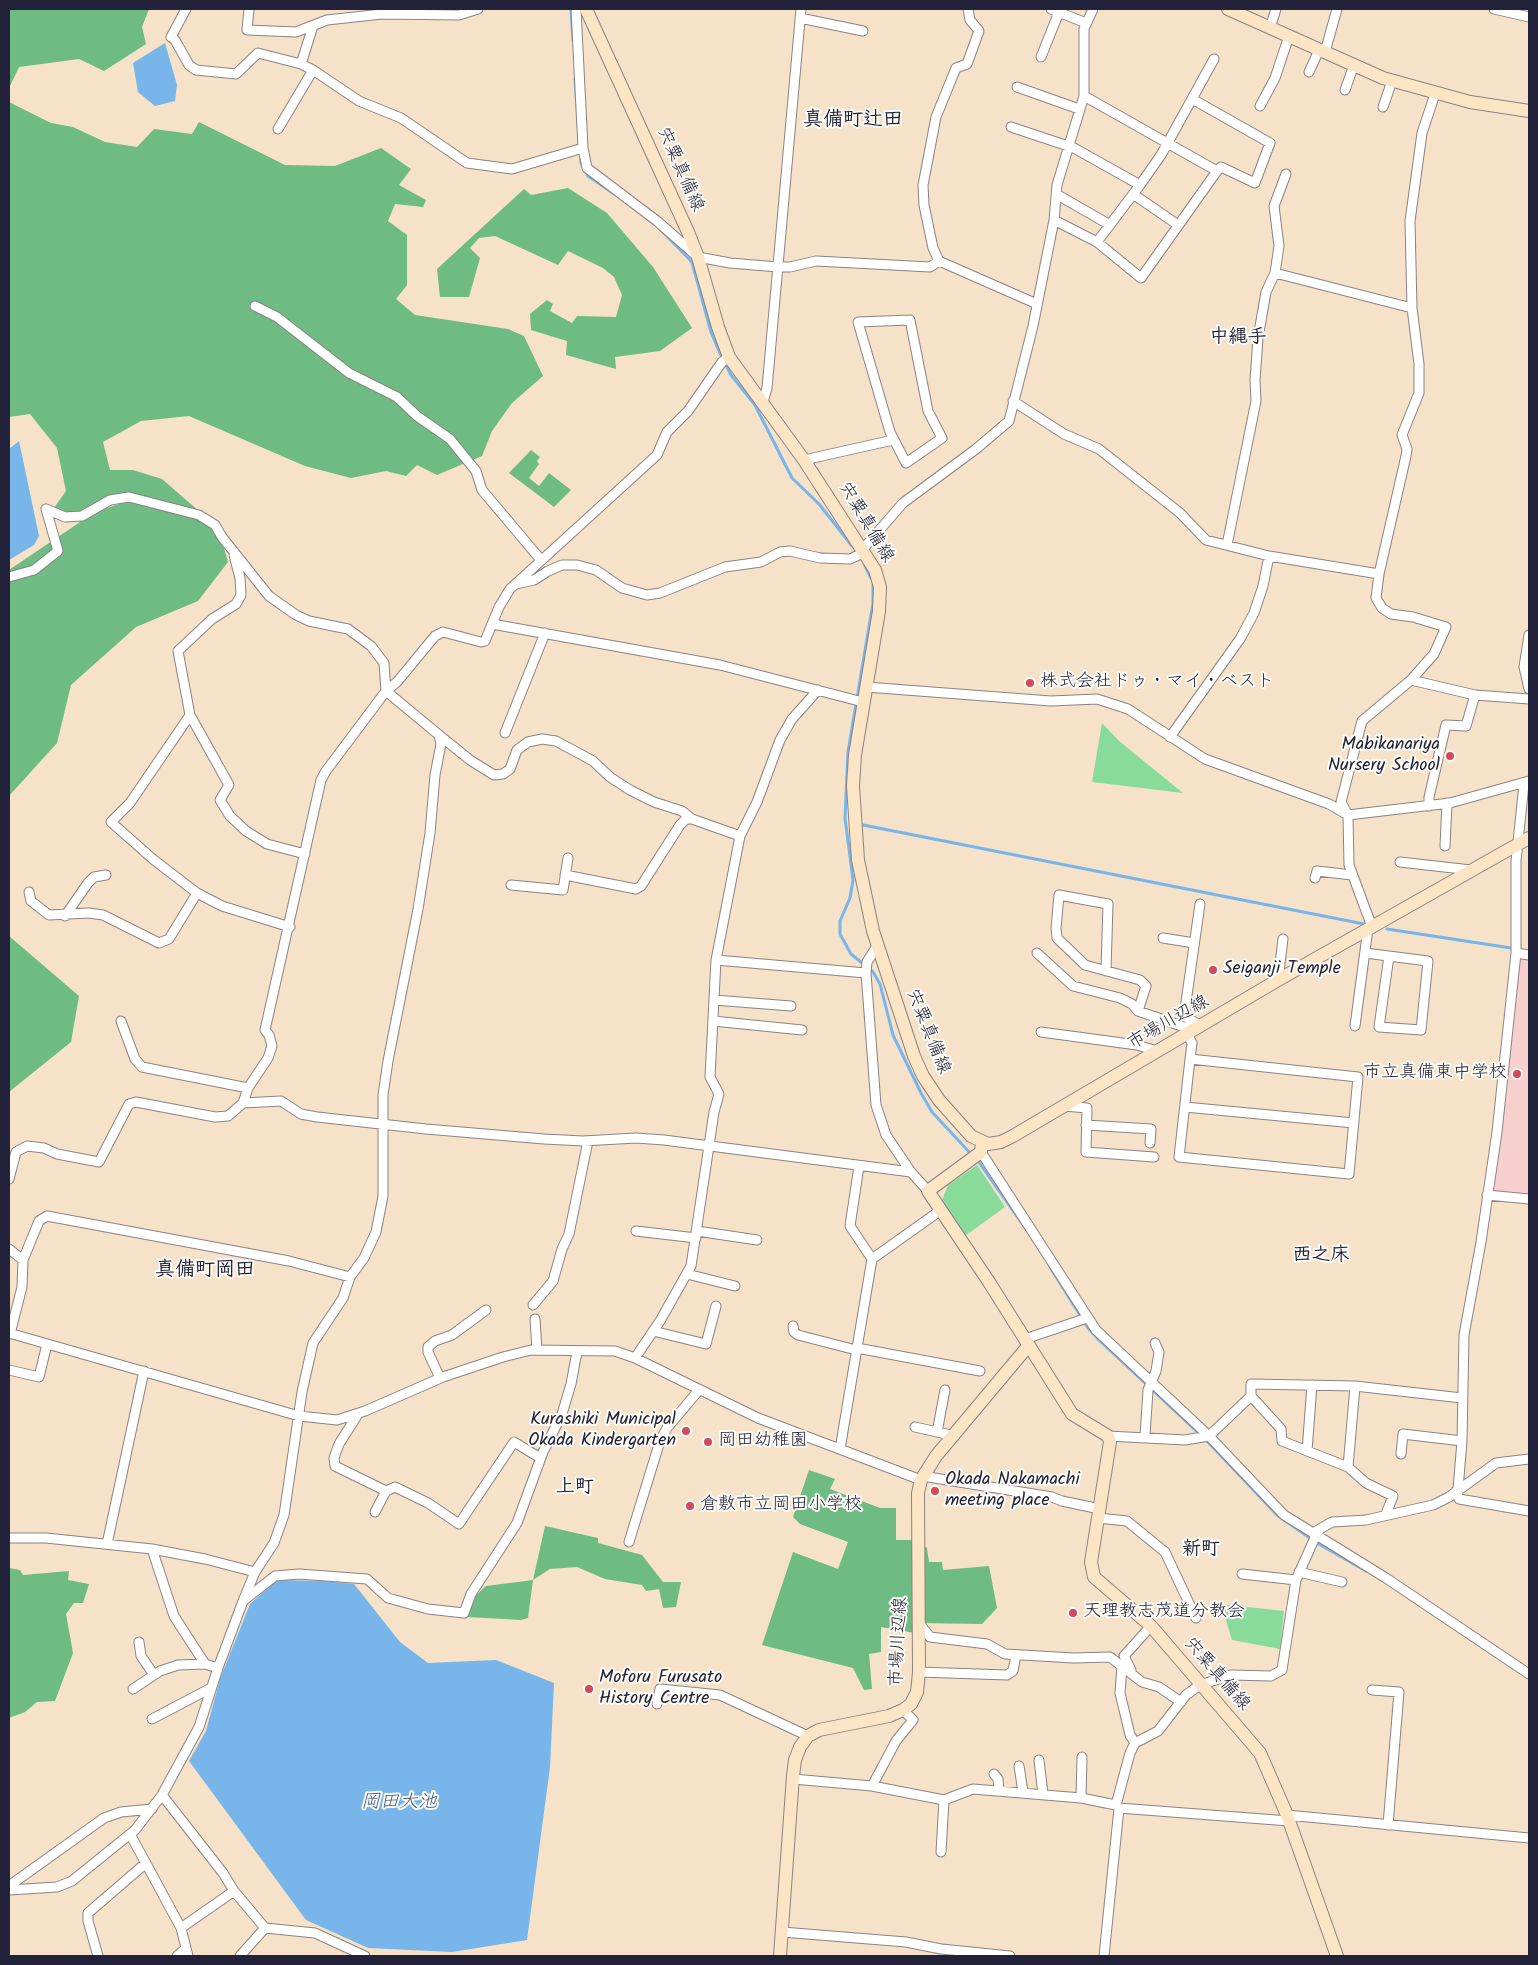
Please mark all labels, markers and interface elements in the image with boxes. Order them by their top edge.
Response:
district label: 真備町辻田 [803,110,903,134]
street label: 宍粟真備線 [651,124,707,216]
district label: 中縄手 [1210,328,1266,350]
street label: 宍粟真備線 [833,479,897,567]
place label: 株式会社ドゥ・マイ・ベスト [1040,672,1274,694]
marker: 株式会社ドゥ・マイ・ベスト [1024,677,1036,689]
place label: Mabikanariya Nursery School [1328,735,1440,778]
marker: Mabikanariya Nursery School [1444,750,1456,762]
place label: Seiganji Temple [1223,959,1341,981]
marker: Seiganji Temple [1207,964,1219,976]
street label: 宍粟真備線 [900,986,954,1078]
street label: 市場川辺線 [1125,992,1213,1056]
place label: 市立真備東中学校 [1363,1063,1507,1085]
marker: 市立真備東中学校 [1511,1068,1523,1080]
district label: 西之床 [1293,1246,1349,1268]
district label: 真備町岡田 [155,1260,255,1284]
place label: Kurashiki Municipal Okada Kindergarten [528,1410,676,1452]
marker: Kurashiki Municipal Okada Kindergarten [680,1425,692,1437]
place label: 岡田幼稚園 [718,1431,808,1453]
marker: 岡田幼稚園 [702,1436,714,1448]
place label: Okada Nakamachi meeting place [945,1470,1080,1512]
district label: 上町 [556,1478,594,1500]
marker: Okada Nakamachi meeting place [929,1485,941,1497]
place label: 倉敷市立岡田小学校 [700,1495,862,1517]
marker: 倉敷市立岡田小学校 [684,1500,696,1512]
district label: 新町 [1182,1540,1220,1562]
street label: 市場川辺線 [887,1596,913,1688]
place label: 天理教志茂道分教会 [1083,1602,1245,1624]
marker: 天理教志茂道分教会 [1067,1607,1079,1619]
street label: 宍粟真備線 [1178,1634,1254,1716]
place label: Moforu Furusato History Centre [599,1668,722,1710]
marker: Moforu Furusato History Centre [583,1683,595,1695]
water label: 岡田大池 [361,1793,437,1815]

